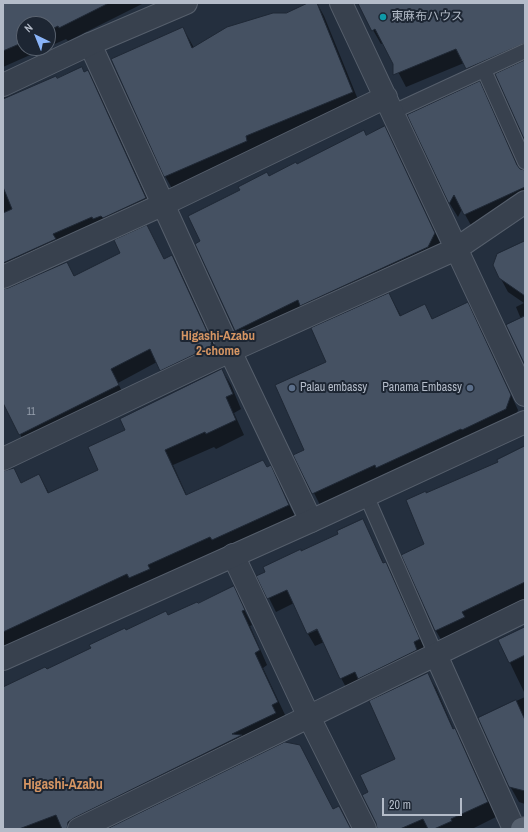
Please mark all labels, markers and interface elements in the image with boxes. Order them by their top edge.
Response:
place label: 東麻布ハウス [391,10,463,24]
marker: 東麻布ハウス [378,12,388,22]
north arrow [16,16,56,56]
text: N [21,21,36,35]
district label: Higashi-Azabu 2-chome [181,329,255,360]
place label: Palau embassy [300,381,367,395]
place label: Panama Embassy [382,381,462,395]
marker: Palau embassy [287,383,297,393]
marker: Panama Embassy [465,383,475,393]
house number: 11 [27,406,35,418]
district label: Higashi-Azabu [23,777,103,793]
scale bar [384,790,464,816]
text: 20 m [389,797,411,813]

